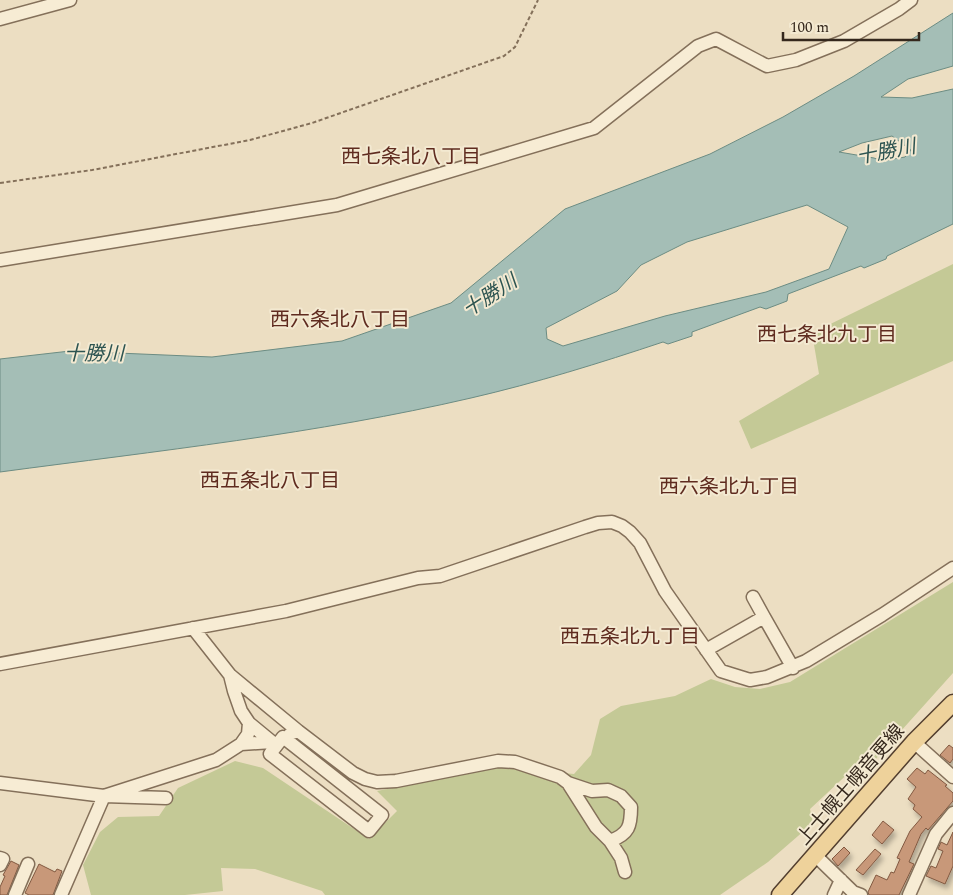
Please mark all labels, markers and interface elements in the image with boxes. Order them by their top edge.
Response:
scale bar [783,10,919,42]
text: 100 m [790,16,829,39]
water label: 十勝川 [854,131,920,172]
district label: 西七条北八丁目 [341,142,481,172]
water label: 十勝川 [457,266,525,325]
district label: 西六条北八丁目 [270,305,410,335]
district label: 西七条北九丁目 [757,320,897,350]
water label: 十勝川 [64,339,126,369]
district label: 西五条北八丁目 [200,466,340,496]
district label: 西六条北九丁目 [659,472,799,502]
district label: 西五条北九丁目 [560,622,700,652]
street label: 上士幌士幌音更線 [790,718,912,852]

